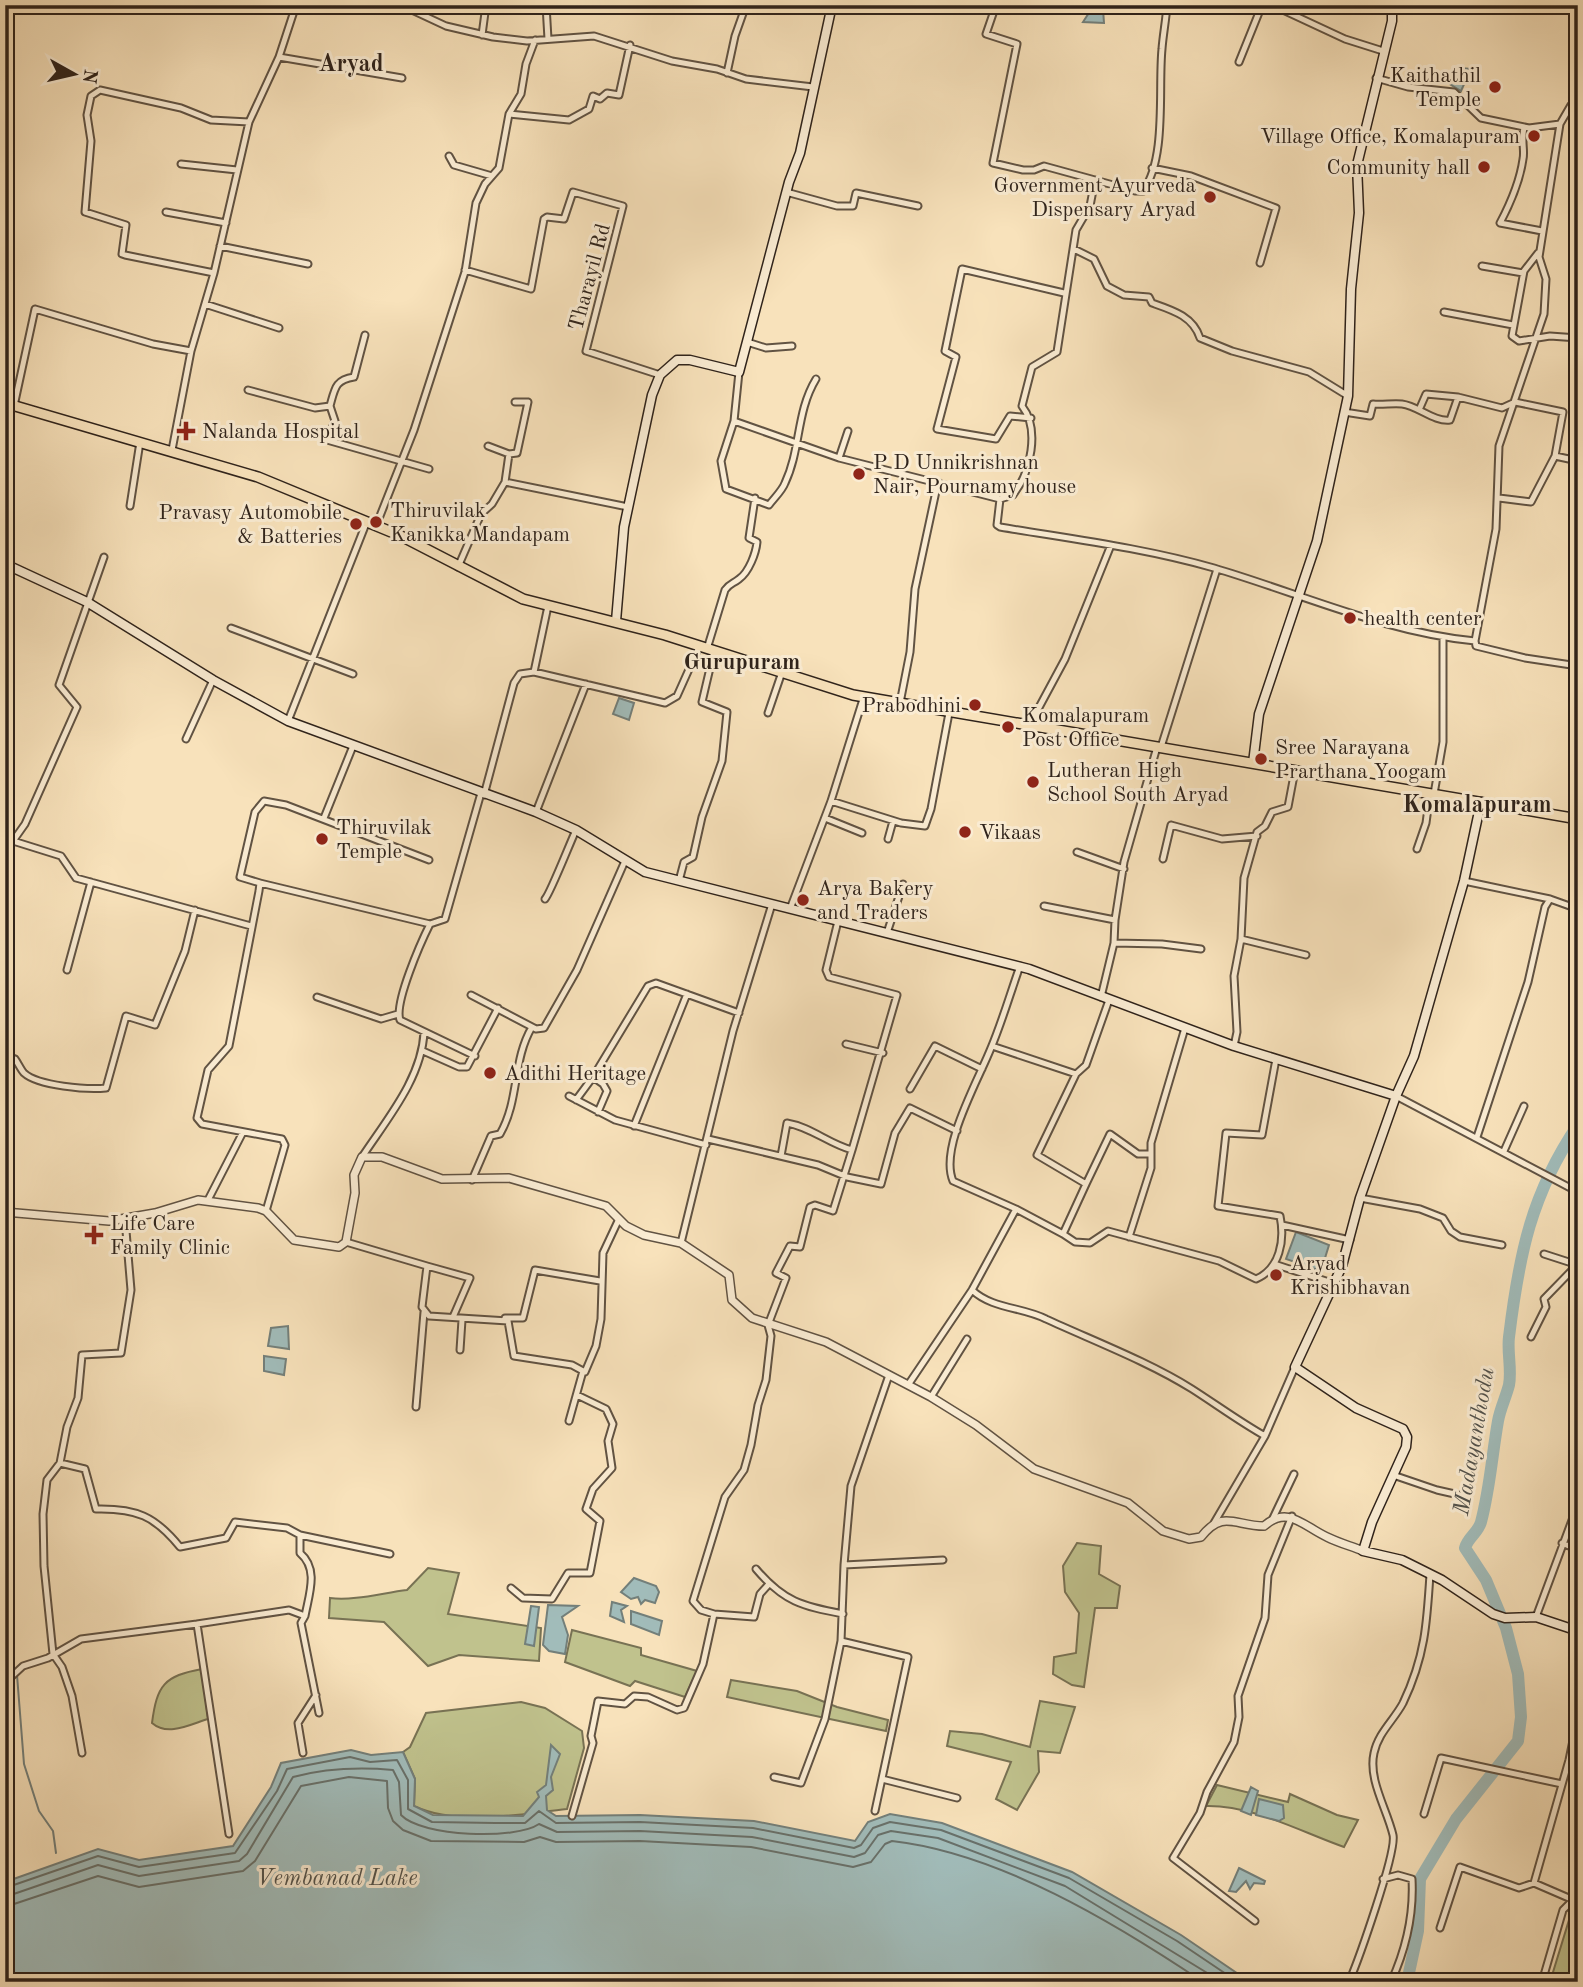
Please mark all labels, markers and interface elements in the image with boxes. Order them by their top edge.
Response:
north arrow [38,38,108,108]
district label: Aryad [318,53,384,77]
place label: Kaithathil Temple [1390,66,1481,111]
text: N [78,68,99,85]
marker: Kaithathil Temple [1487,79,1503,95]
place label: Village Office, Komalapuram [1260,127,1520,148]
marker: Village Office, Komalapuram [1526,128,1542,144]
place label: Community hall [1326,158,1470,179]
marker: Community hall [1476,159,1492,175]
place label: Government Ayurveda Dispensary Aryad [994,176,1196,221]
marker: Government Ayurveda Dispensary Aryad [1202,189,1218,205]
street label: Tharayil Rd [566,222,615,333]
marker: Nalanda Hospital [176,421,196,441]
place label: Nalanda Hospital [202,422,359,443]
place label: P D Unnikrishnan Nair, Pournamy house [873,453,1076,498]
marker: P D Unnikrishnan Nair, Pournamy house [851,466,867,482]
place label: Thiruvilak Kanikka Mandapam [390,501,570,546]
place label: Pravasy Automobile & Batteries [159,503,342,548]
marker: Thiruvilak Kanikka Mandapam [368,514,384,530]
marker: Pravasy Automobile & Batteries [348,516,364,532]
place label: health center [1364,609,1482,630]
marker: health center [1342,610,1358,626]
district label: Gurupuram [683,651,801,674]
place label: Prabodhini [862,696,961,717]
marker: Prabodhini [967,697,983,713]
place label: Komalapuram Post Office [1022,706,1149,751]
marker: Komalapuram Post Office [1000,719,1016,735]
place label: Sree Narayana Prarthana Yoogam [1275,738,1447,783]
marker: Sree Narayana Prarthana Yoogam [1253,751,1269,767]
place label: Lutheran High School South Aryad [1047,761,1229,806]
marker: Lutheran High School South Aryad [1025,774,1041,790]
district label: Komalapuram [1402,794,1552,818]
place label: Thiruvilak Temple [336,818,432,863]
place label: Vikaas [979,823,1041,844]
marker: Vikaas [957,824,973,840]
marker: Thiruvilak Temple [314,831,330,847]
place label: Arya Bakery and Traders [817,879,934,924]
marker: Arya Bakery and Traders [795,892,811,908]
place label: Adithi Heritage [504,1064,646,1085]
marker: Adithi Heritage [482,1065,498,1081]
place label: Life Care Family Clinic [110,1214,230,1259]
marker: Life Care Family Clinic [84,1225,104,1245]
place label: Aryad Krishibhavan [1290,1254,1410,1299]
marker: Aryad Krishibhavan [1268,1267,1284,1283]
water label: Madayanthodu [1450,1366,1500,1518]
water label: Vembanad Lake [256,1867,418,1890]

